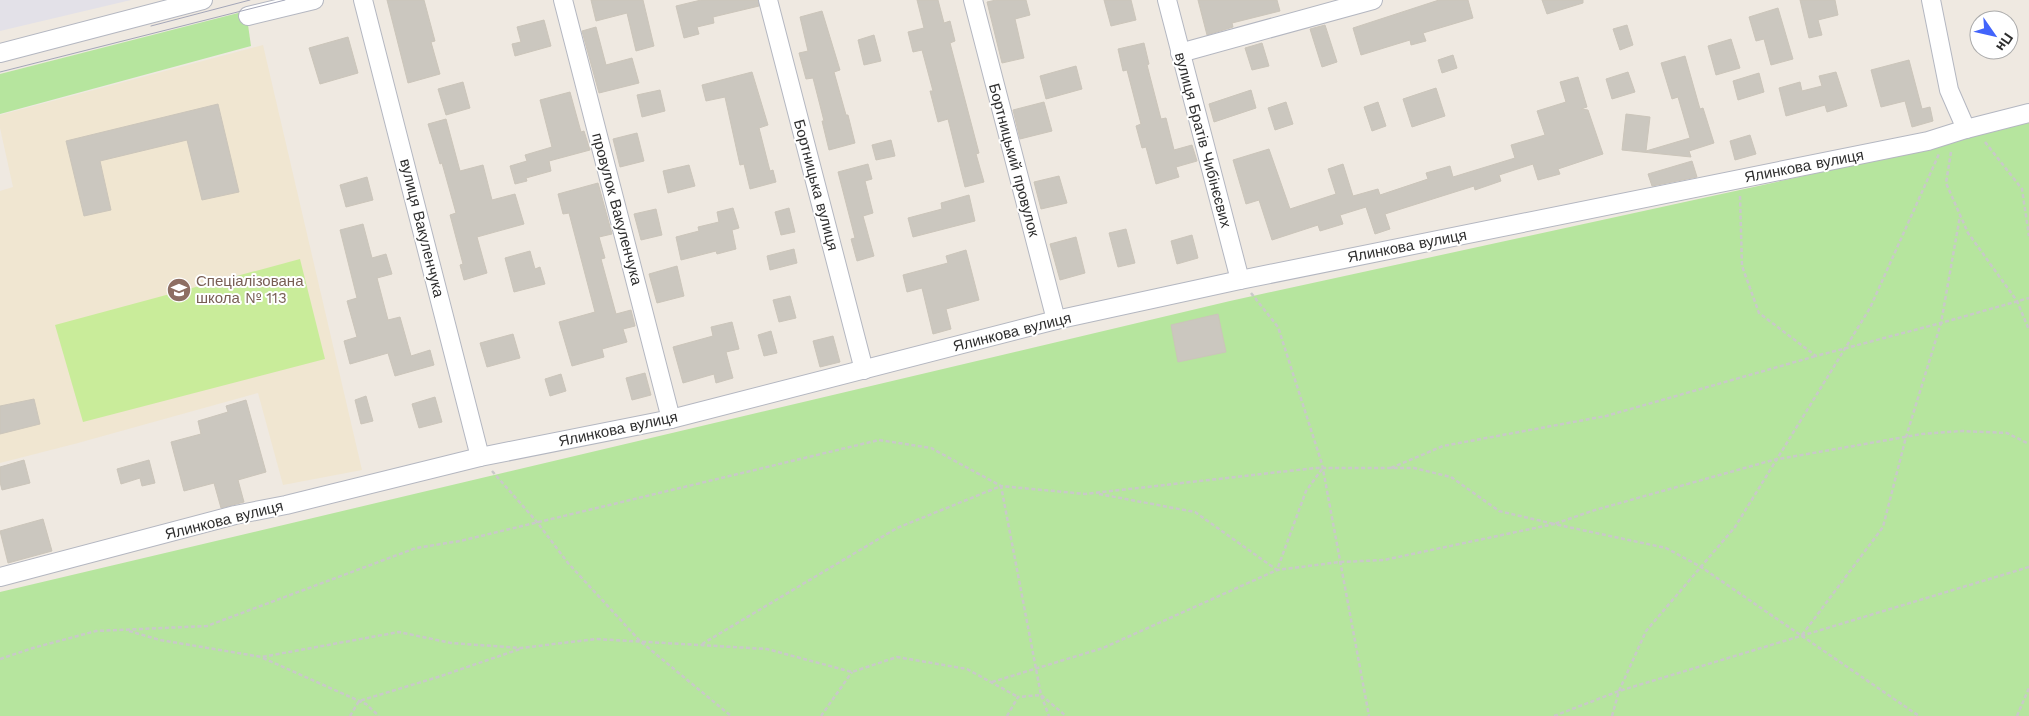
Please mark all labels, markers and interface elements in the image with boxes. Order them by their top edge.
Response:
north arrow [1969,10,2019,60]
text: Пн [1993,30,2017,54]
street label: вулиця Братів Чибінєєвих [1171,50,1235,230]
street label: Бортницький провулок [985,81,1043,239]
street label: Бортницька вулиця [790,117,842,253]
street label: провулок Вакуленчука [588,131,646,288]
street label: Ялинкова вулиця [1743,146,1865,186]
street label: вулиця Вакуленчука [396,157,448,300]
street label: Ялинкова вулиця [1346,226,1468,266]
place label: Спеціалізована школа № 113 [196,272,304,307]
school or university icon: Спеціалізована школа № 113 [166,277,192,303]
street label: Ялинкова вулиця [951,309,1073,355]
street label: Ялинкова вулиця [557,408,679,450]
street label: Ялинкова вулиця [163,497,285,543]

